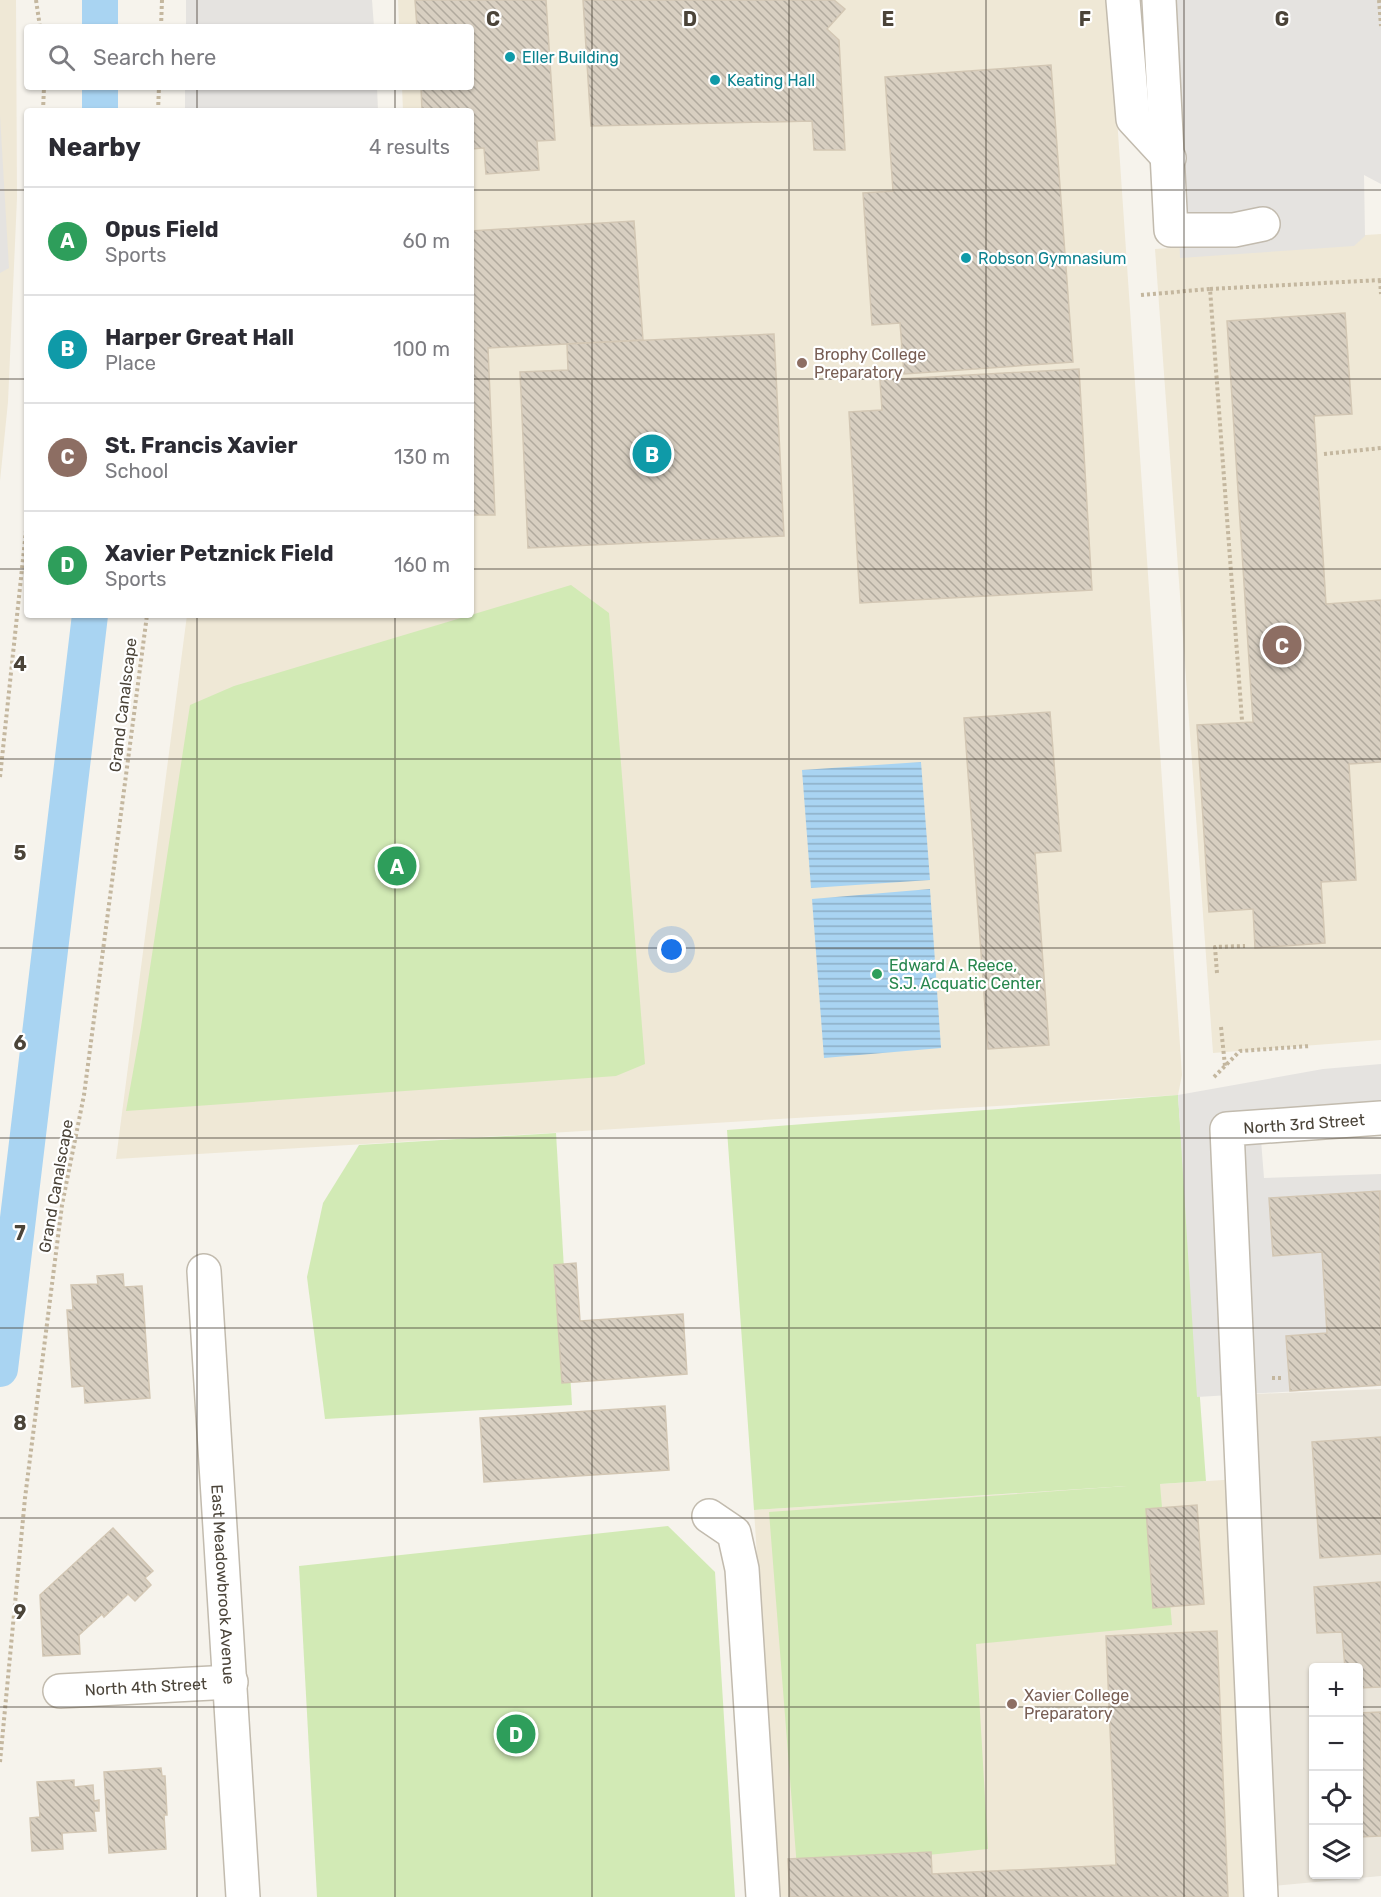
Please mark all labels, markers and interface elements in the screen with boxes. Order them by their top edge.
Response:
text: C [486,7,500,31]
text: D [683,7,697,31]
text: E [882,7,894,31]
text: F [1079,7,1091,31]
text: G [1275,7,1289,31]
search box [24,24,474,90]
icon: search [45,41,78,74]
text: Search here [93,44,216,71]
place label: Eller Building [522,48,619,67]
marker: Eller Building [503,50,517,64]
place label: Keating Hall [727,71,815,90]
marker: Keating Hall [708,73,722,87]
text: Nearby [48,132,141,163]
text: 4 results [369,135,450,159]
text: Opus Field [105,216,219,243]
text: A [60,229,75,253]
text: 60 m [403,229,450,253]
text: Sports [105,243,166,267]
place label: Robson Gymnasium [978,249,1126,268]
marker: Robson Gymnasium [959,251,973,265]
text: Harper Great Hall [105,324,294,351]
text: B [60,337,75,361]
text: 100 m [393,337,450,361]
place label: Brophy College Preparatory [814,345,926,382]
text: Place [105,351,156,375]
marker: Brophy College Preparatory [795,356,809,370]
text: St. Francis Xavier [105,432,297,459]
pin: B [632,432,672,476]
text: C [60,445,75,469]
text: 130 m [394,445,450,469]
text: School [105,459,168,483]
text: Xavier Petznick Field [105,540,334,567]
text: D [60,553,75,577]
text: 160 m [394,553,450,577]
text: Sports [105,567,166,591]
pin: C [1262,622,1302,668]
street label: Grand Canalscape [105,637,141,773]
text: 4 [13,652,27,676]
text: 5 [14,841,27,865]
pin: A [378,844,416,888]
your location [657,935,686,964]
place label: Edward A. Reece, S.J. Acquatic Center [889,956,1041,993]
marker: Edward A. Reece, S.J. Acquatic Center [870,967,884,981]
text: 6 [13,1031,27,1055]
street label: North 3rd Street [1243,1110,1365,1137]
street label: Grand Canalscape [35,1118,77,1254]
text: 7 [14,1221,26,1245]
text: 8 [13,1411,27,1435]
street label: East Meadowbrook Avenue [208,1484,239,1685]
text: 9 [14,1600,27,1624]
map controls [1309,1663,1363,1879]
button: + [1309,1663,1363,1717]
street label: North 4th Street [84,1674,208,1699]
place label: Xavier College Preparatory [1024,1686,1129,1723]
marker: Xavier College Preparatory [1005,1697,1019,1711]
pin: D [496,1712,536,1756]
button: − [1309,1717,1363,1771]
button: locate [1309,1771,1363,1825]
button: layers [1309,1825,1363,1879]

